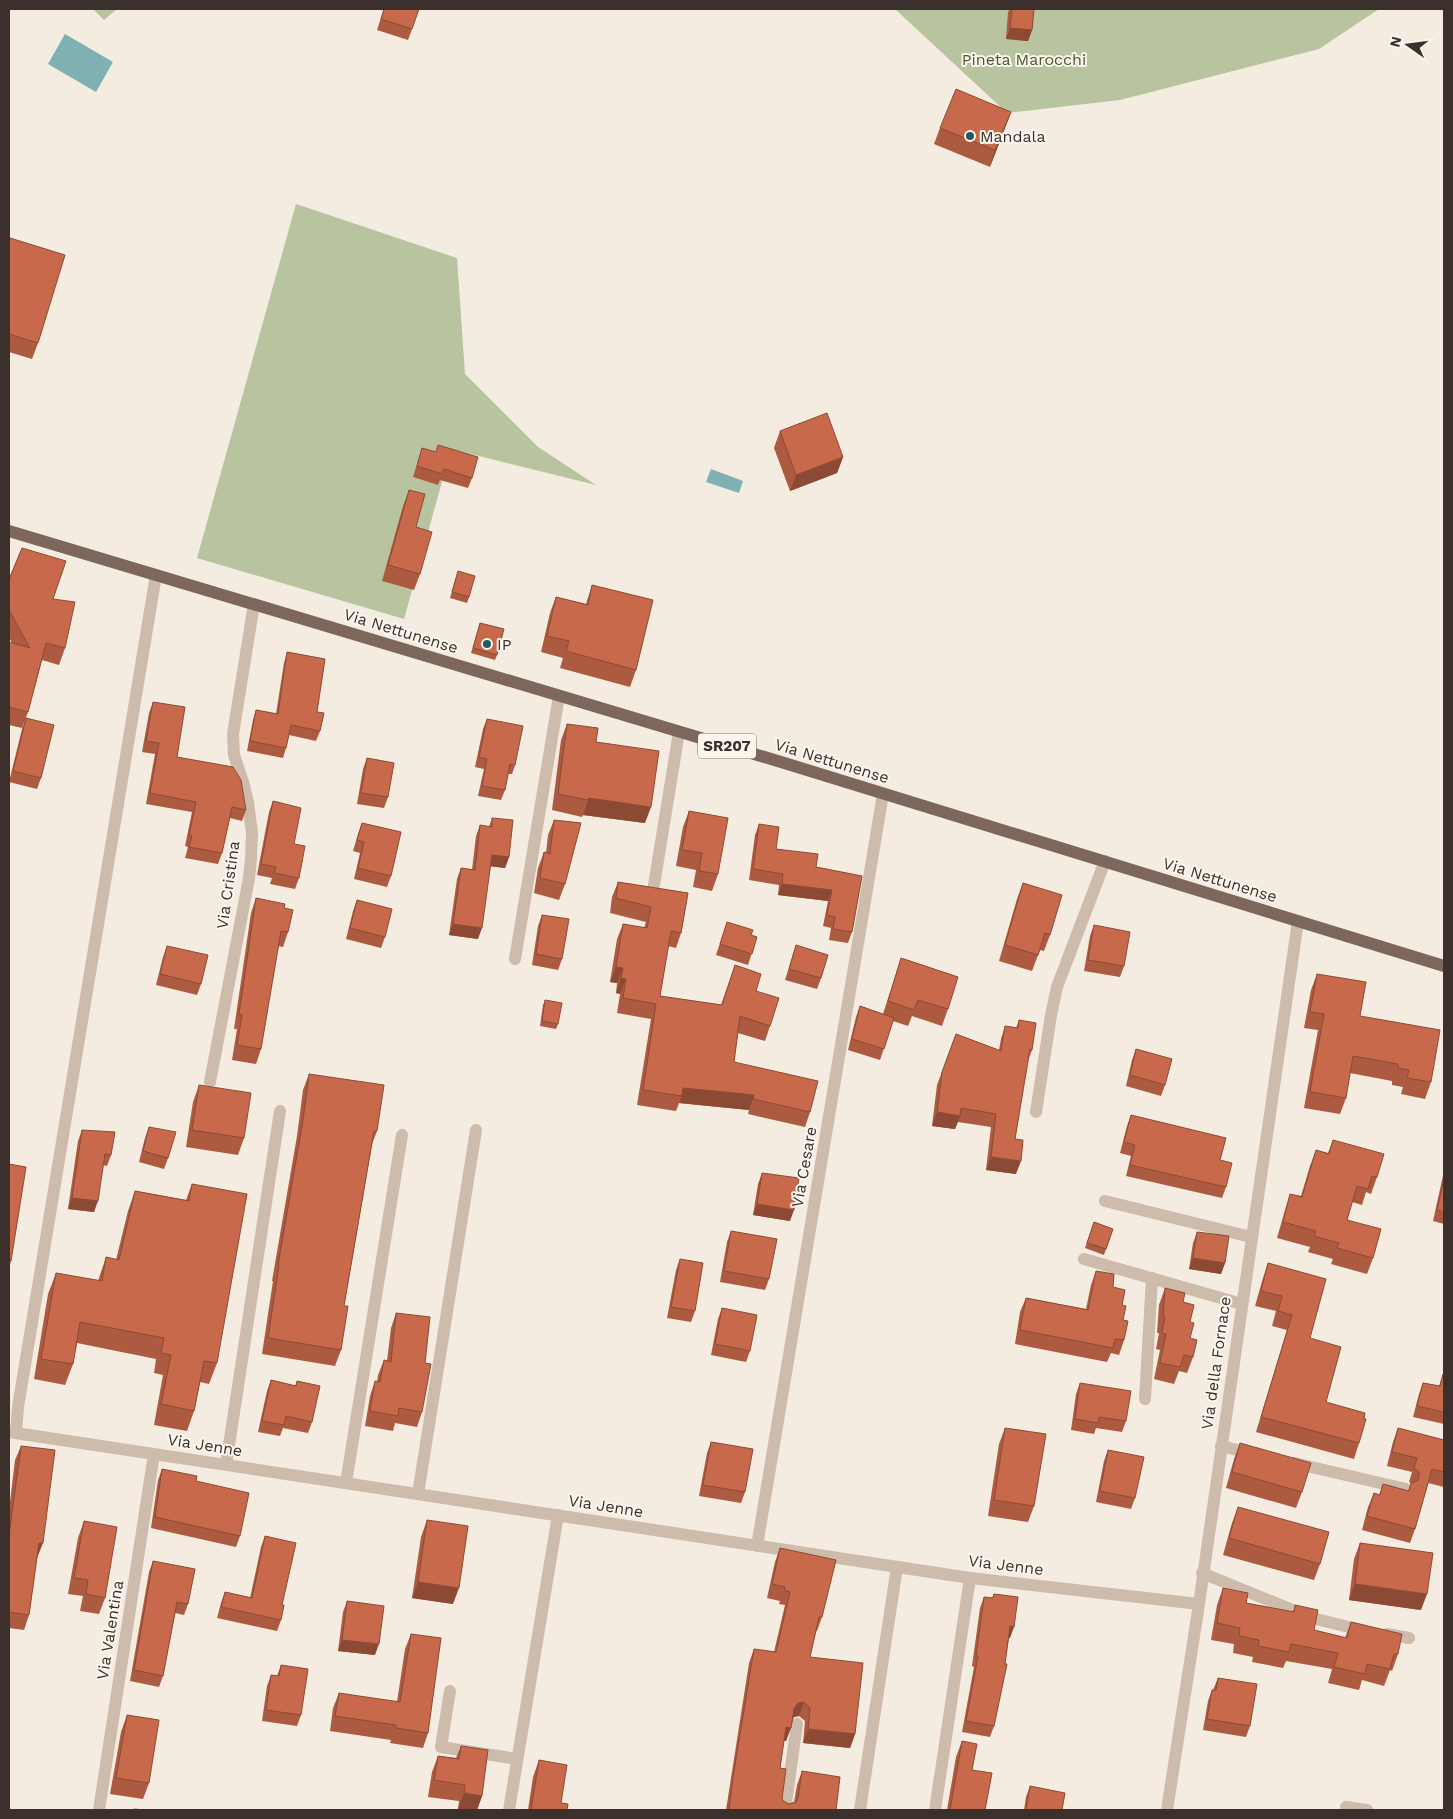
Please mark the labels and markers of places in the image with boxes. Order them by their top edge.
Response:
place label: Mandala [980,127,1046,146]
marker: Mandala [964,130,976,142]
place label: IP [497,635,512,654]
marker: IP [481,638,493,650]

